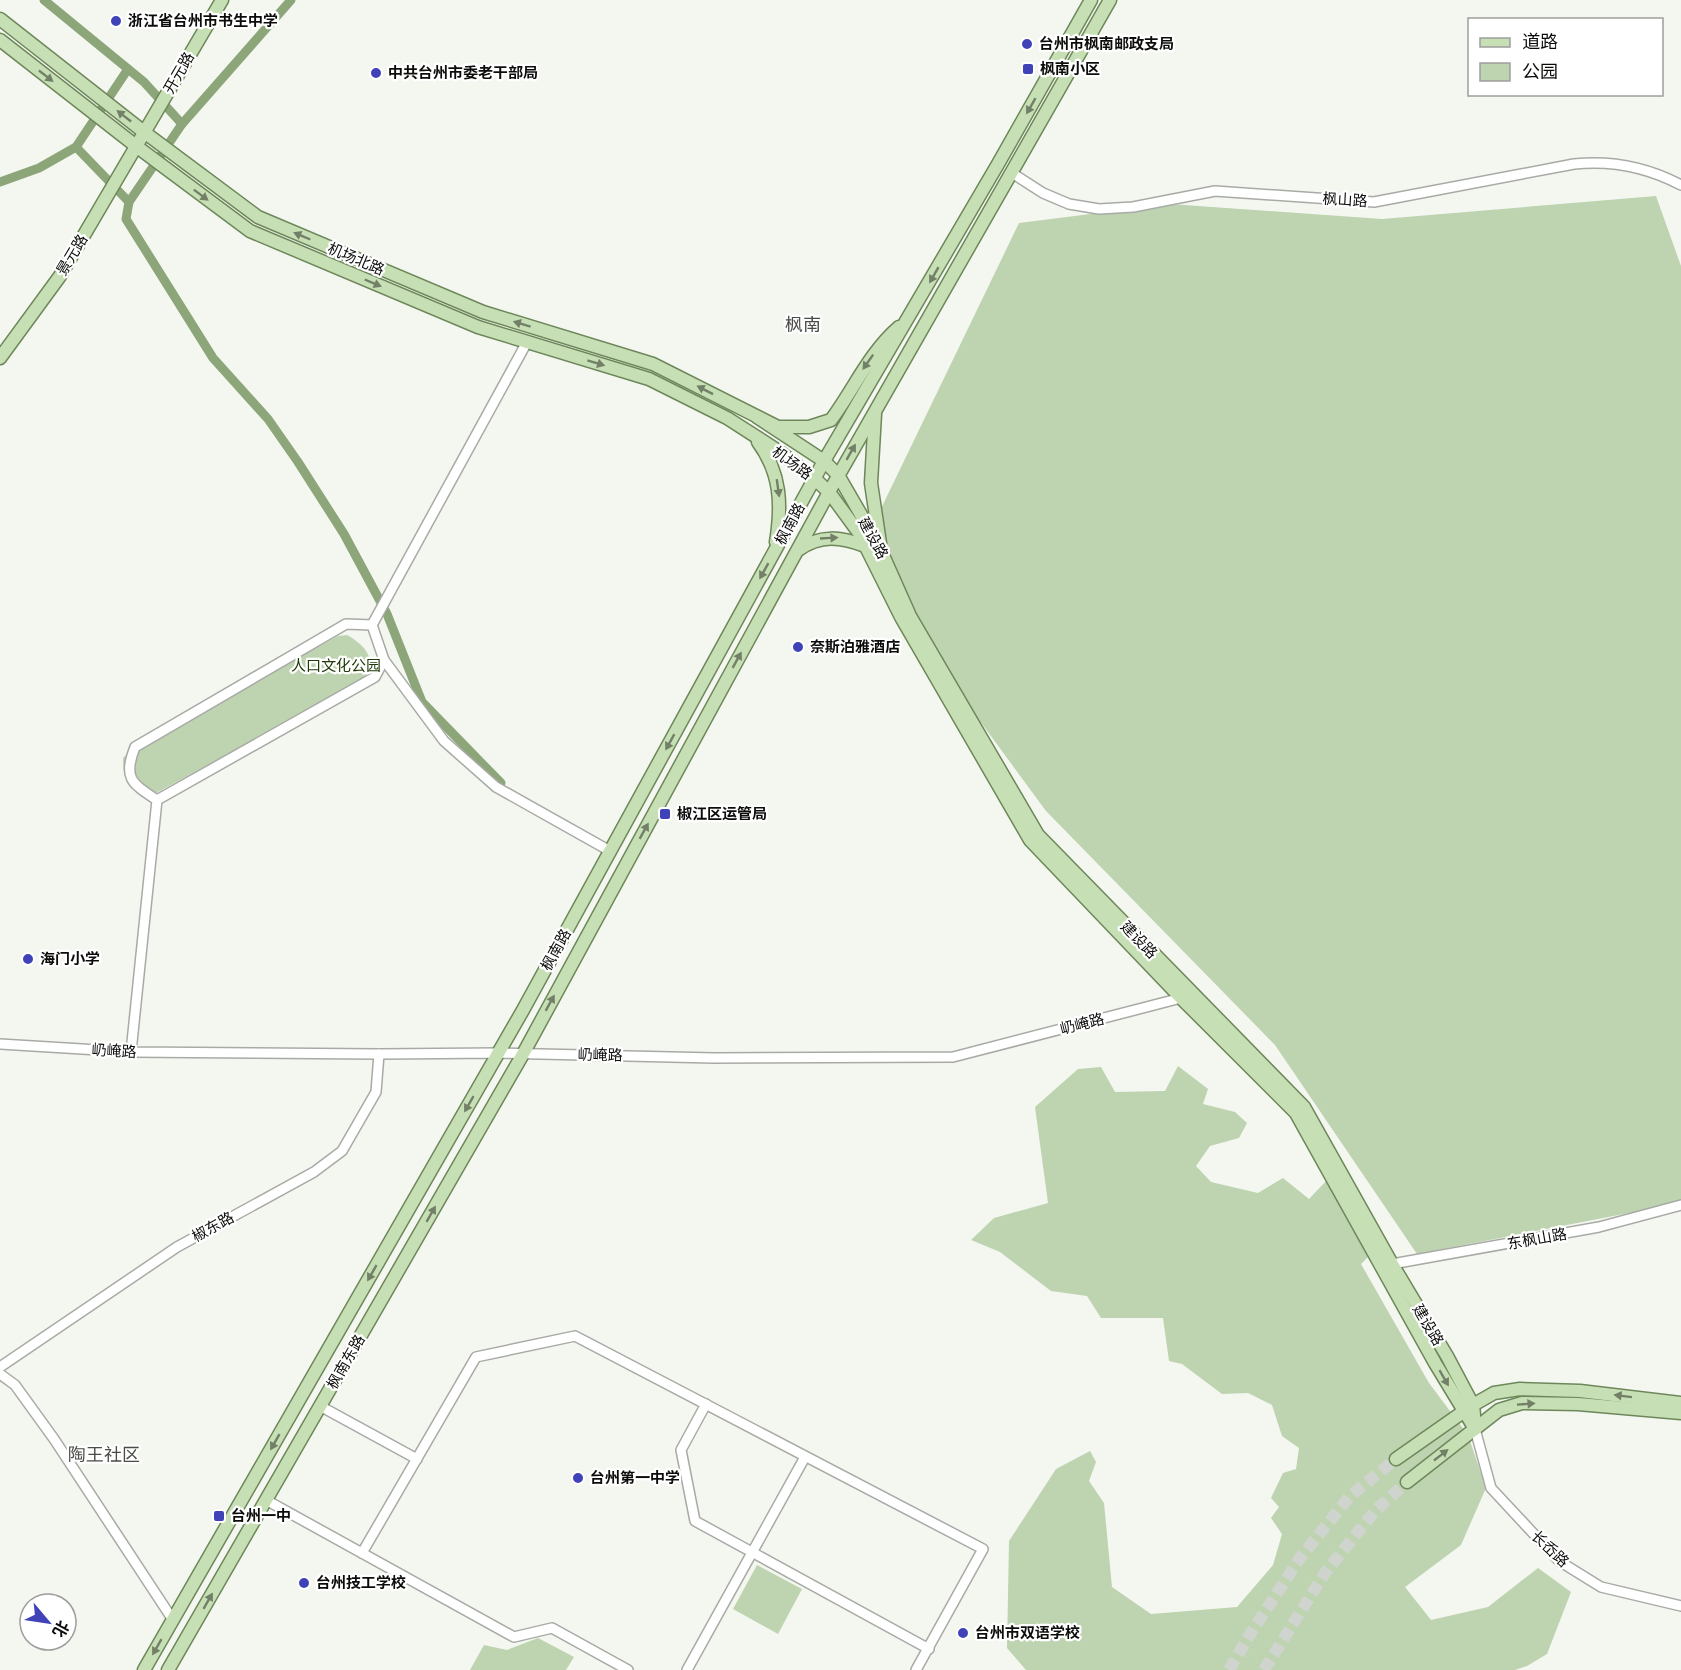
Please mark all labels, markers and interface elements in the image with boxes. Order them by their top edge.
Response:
place label: 浙江省台州市书生中学 [128,11,278,30]
marker: 浙江省台州市书生中学 [109,14,123,28]
legend [1468,18,1663,96]
text: 道路 [1522,30,1558,53]
place label: 台州市枫南邮政支局 [1039,34,1174,53]
marker: 台州市枫南邮政支局 [1020,37,1034,51]
street label: 开元路 [159,49,198,97]
place label: 枫南小区 [1040,59,1100,78]
text: 公园 [1522,60,1558,83]
marker: 枫南小区 [1021,62,1035,76]
place label: 中共台州市委老干部局 [388,63,538,82]
marker: 中共台州市委老干部局 [369,66,383,80]
one-way arrow [38,69,54,82]
one-way arrow [1026,98,1036,115]
one-way arrow [116,110,132,123]
one-way arrow [193,188,208,200]
street label: 枫山路 [1322,189,1368,210]
street label: 景元路 [52,231,91,279]
one-way arrow [293,231,311,241]
street label: 机场北路 [325,238,388,279]
one-way arrow [929,266,939,283]
one-way arrow [364,279,382,288]
district label: 枫南 [785,313,821,336]
one-way arrow [513,319,531,328]
one-way arrow [863,354,874,370]
one-way arrow [587,359,605,368]
one-way arrow [696,386,714,396]
street label: 机场路 [769,442,816,484]
one-way arrow [846,443,856,460]
one-way arrow [774,479,783,498]
street label: 枫南路 [771,499,809,548]
street label: 建设路 [854,513,893,562]
one-way arrow [820,534,839,543]
one-way arrow [759,563,769,580]
place label: 奈斯泊雅酒店 [810,637,900,656]
marker: 奈斯泊雅酒店 [791,640,805,654]
one-way arrow [732,651,742,668]
park label: 人口文化公园 [291,656,381,675]
one-way arrow [665,734,675,751]
place label: 椒江区运管局 [677,804,767,823]
marker: 椒江区运管局 [658,807,672,821]
one-way arrow [639,822,649,839]
street label: 建设路 [1117,917,1162,962]
street label: 枫南路 [536,925,575,974]
place label: 海门小学 [40,949,100,968]
marker: 海门小学 [21,952,35,966]
one-way arrow [545,994,555,1011]
street label: 屷崦路 [1058,1009,1106,1038]
street label: 屷崦路 [91,1040,137,1061]
street label: 屷崦路 [577,1045,623,1064]
one-way arrow [464,1095,474,1112]
one-way arrow [426,1205,436,1222]
street label: 椒东路 [188,1207,237,1246]
street label: 东枫山路 [1506,1224,1568,1253]
one-way arrow [367,1265,377,1282]
street label: 建设路 [1409,1301,1448,1349]
street label: 枫南东路 [322,1331,369,1392]
one-way arrow [1439,1370,1449,1387]
one-way arrow [1613,1391,1632,1401]
one-way arrow [1517,1399,1536,1409]
one-way arrow [270,1434,280,1451]
district label: 陶王社区 [68,1443,140,1466]
one-way arrow [1434,1450,1449,1462]
place label: 台州第一中学 [590,1468,680,1487]
marker: 台州第一中学 [571,1471,585,1485]
place label: 台州一中 [231,1506,291,1525]
marker: 台州一中 [212,1509,226,1523]
street label: 长岙路 [1527,1526,1573,1571]
place label: 台州技工学校 [316,1573,406,1592]
marker: 台州技工学校 [297,1576,311,1590]
north arrow [18,1592,78,1652]
one-way arrow [203,1592,213,1609]
text: 北 [48,1617,74,1641]
place label: 台州市双语学校 [975,1623,1080,1642]
marker: 台州市双语学校 [956,1626,970,1640]
one-way arrow [152,1639,162,1656]

